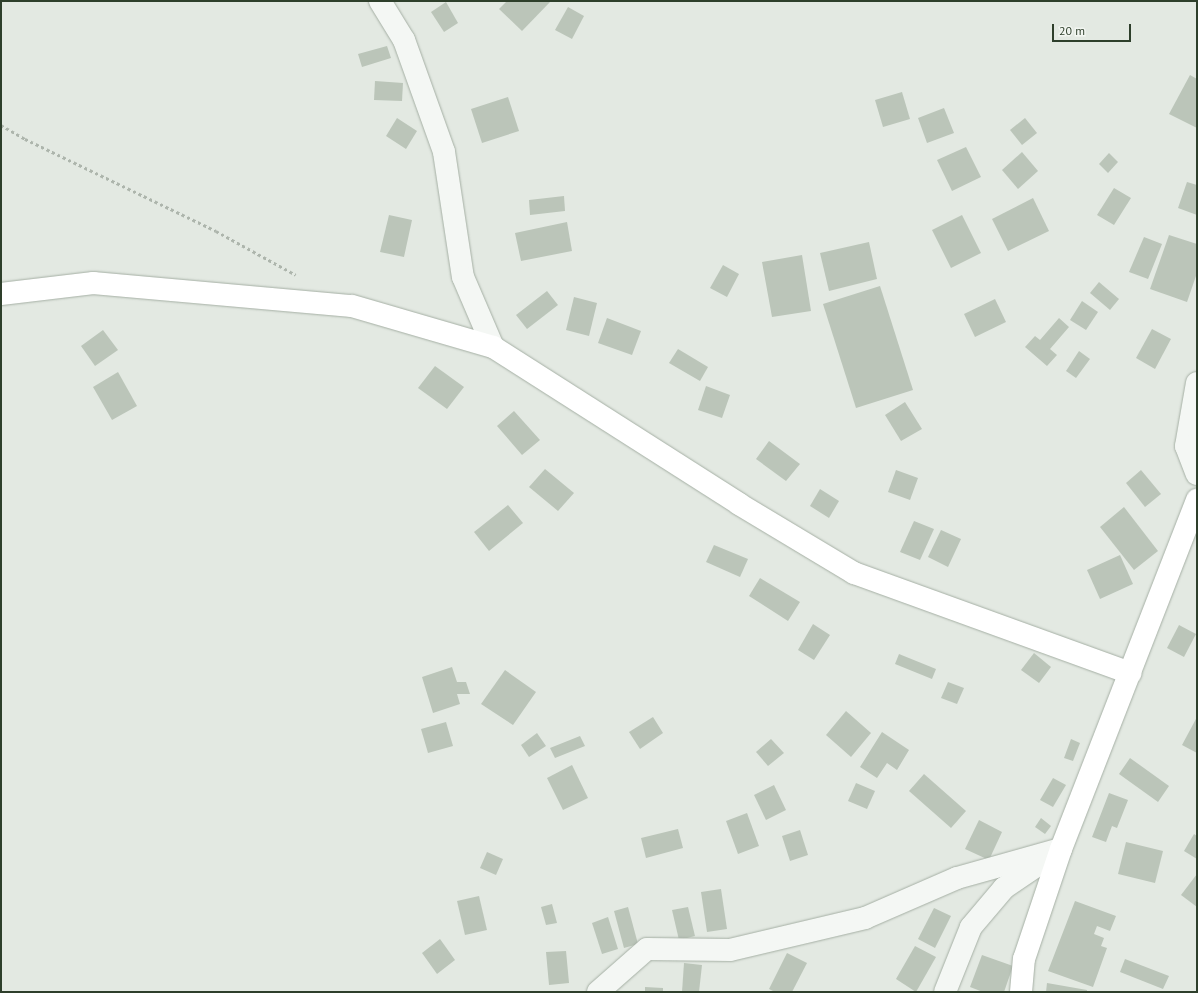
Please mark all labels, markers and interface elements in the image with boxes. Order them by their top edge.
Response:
scale bar [1054,16,1133,42]
text: 20 m [1059,23,1085,38]

